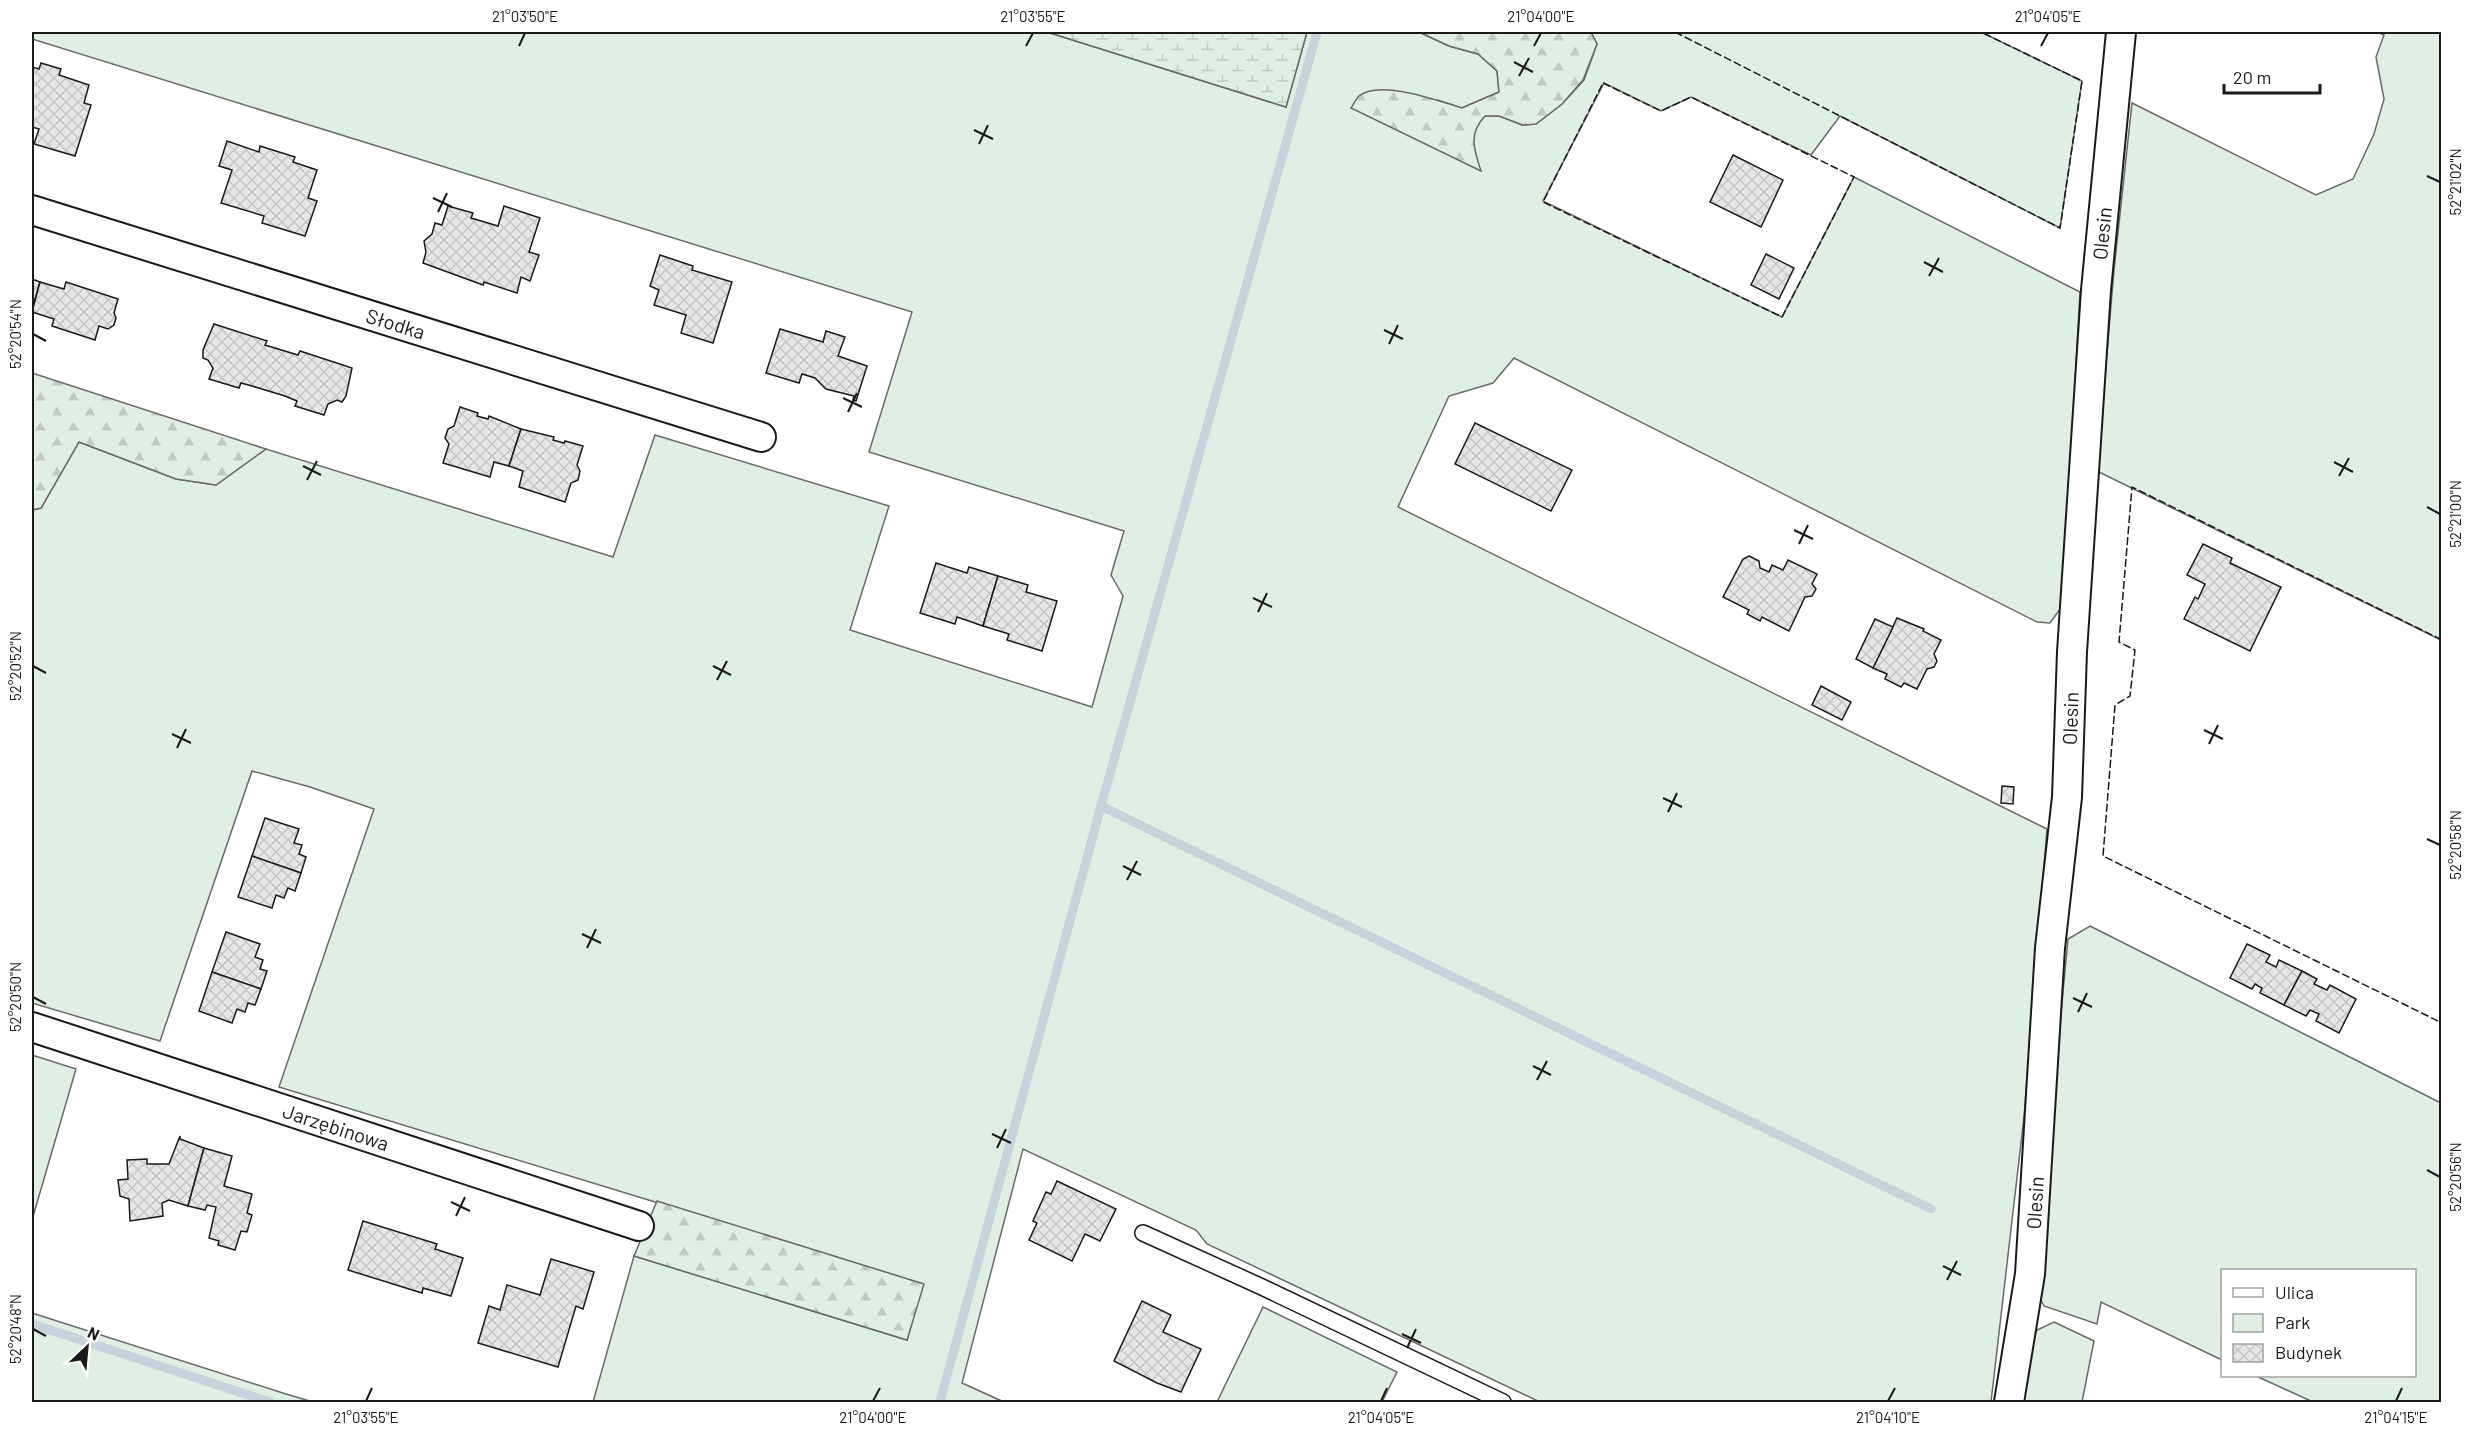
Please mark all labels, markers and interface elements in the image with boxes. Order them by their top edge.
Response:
text: 21°03'50"E [492,7,558,25]
text: 21°03'55"E [1000,7,1066,25]
text: 21°04'00"E [1507,7,1575,25]
text: 21°04'05"E [2015,7,2081,25]
scale bar [2224,57,2320,95]
text: 20 m [2233,66,2271,88]
text: 52°21'02"N [2446,148,2464,216]
street label: Olesin [2087,206,2116,261]
text: 52°20'54"N [6,299,24,369]
street label: Słodka [363,303,428,344]
text: 52°21'00"N [2446,480,2464,548]
text: 52°20'52"N [6,631,24,701]
street label: Olesin [2057,691,2083,745]
text: 52°20'58"N [2446,810,2464,880]
text: 52°20'50"N [6,962,24,1032]
street label: Jarzębinowa [280,1098,392,1155]
text: 52°20'56"N [2446,1142,2464,1212]
street label: Olesin [2021,1176,2048,1230]
legend [2221,1269,2416,1377]
text: Ulica [2275,1281,2314,1303]
text: 52°20'48"N [6,1294,24,1364]
text: Park [2275,1311,2310,1333]
north arrow [57,1317,117,1377]
text: N [85,1322,103,1344]
text: Budynek [2275,1341,2342,1363]
text: 21°03'55"E [333,1408,399,1426]
text: 21°04'00"E [839,1408,907,1426]
text: 21°04'05"E [1348,1408,1414,1426]
text: 21°04'10"E [1856,1408,1920,1426]
text: 21°04'15"E [2364,1408,2428,1426]

